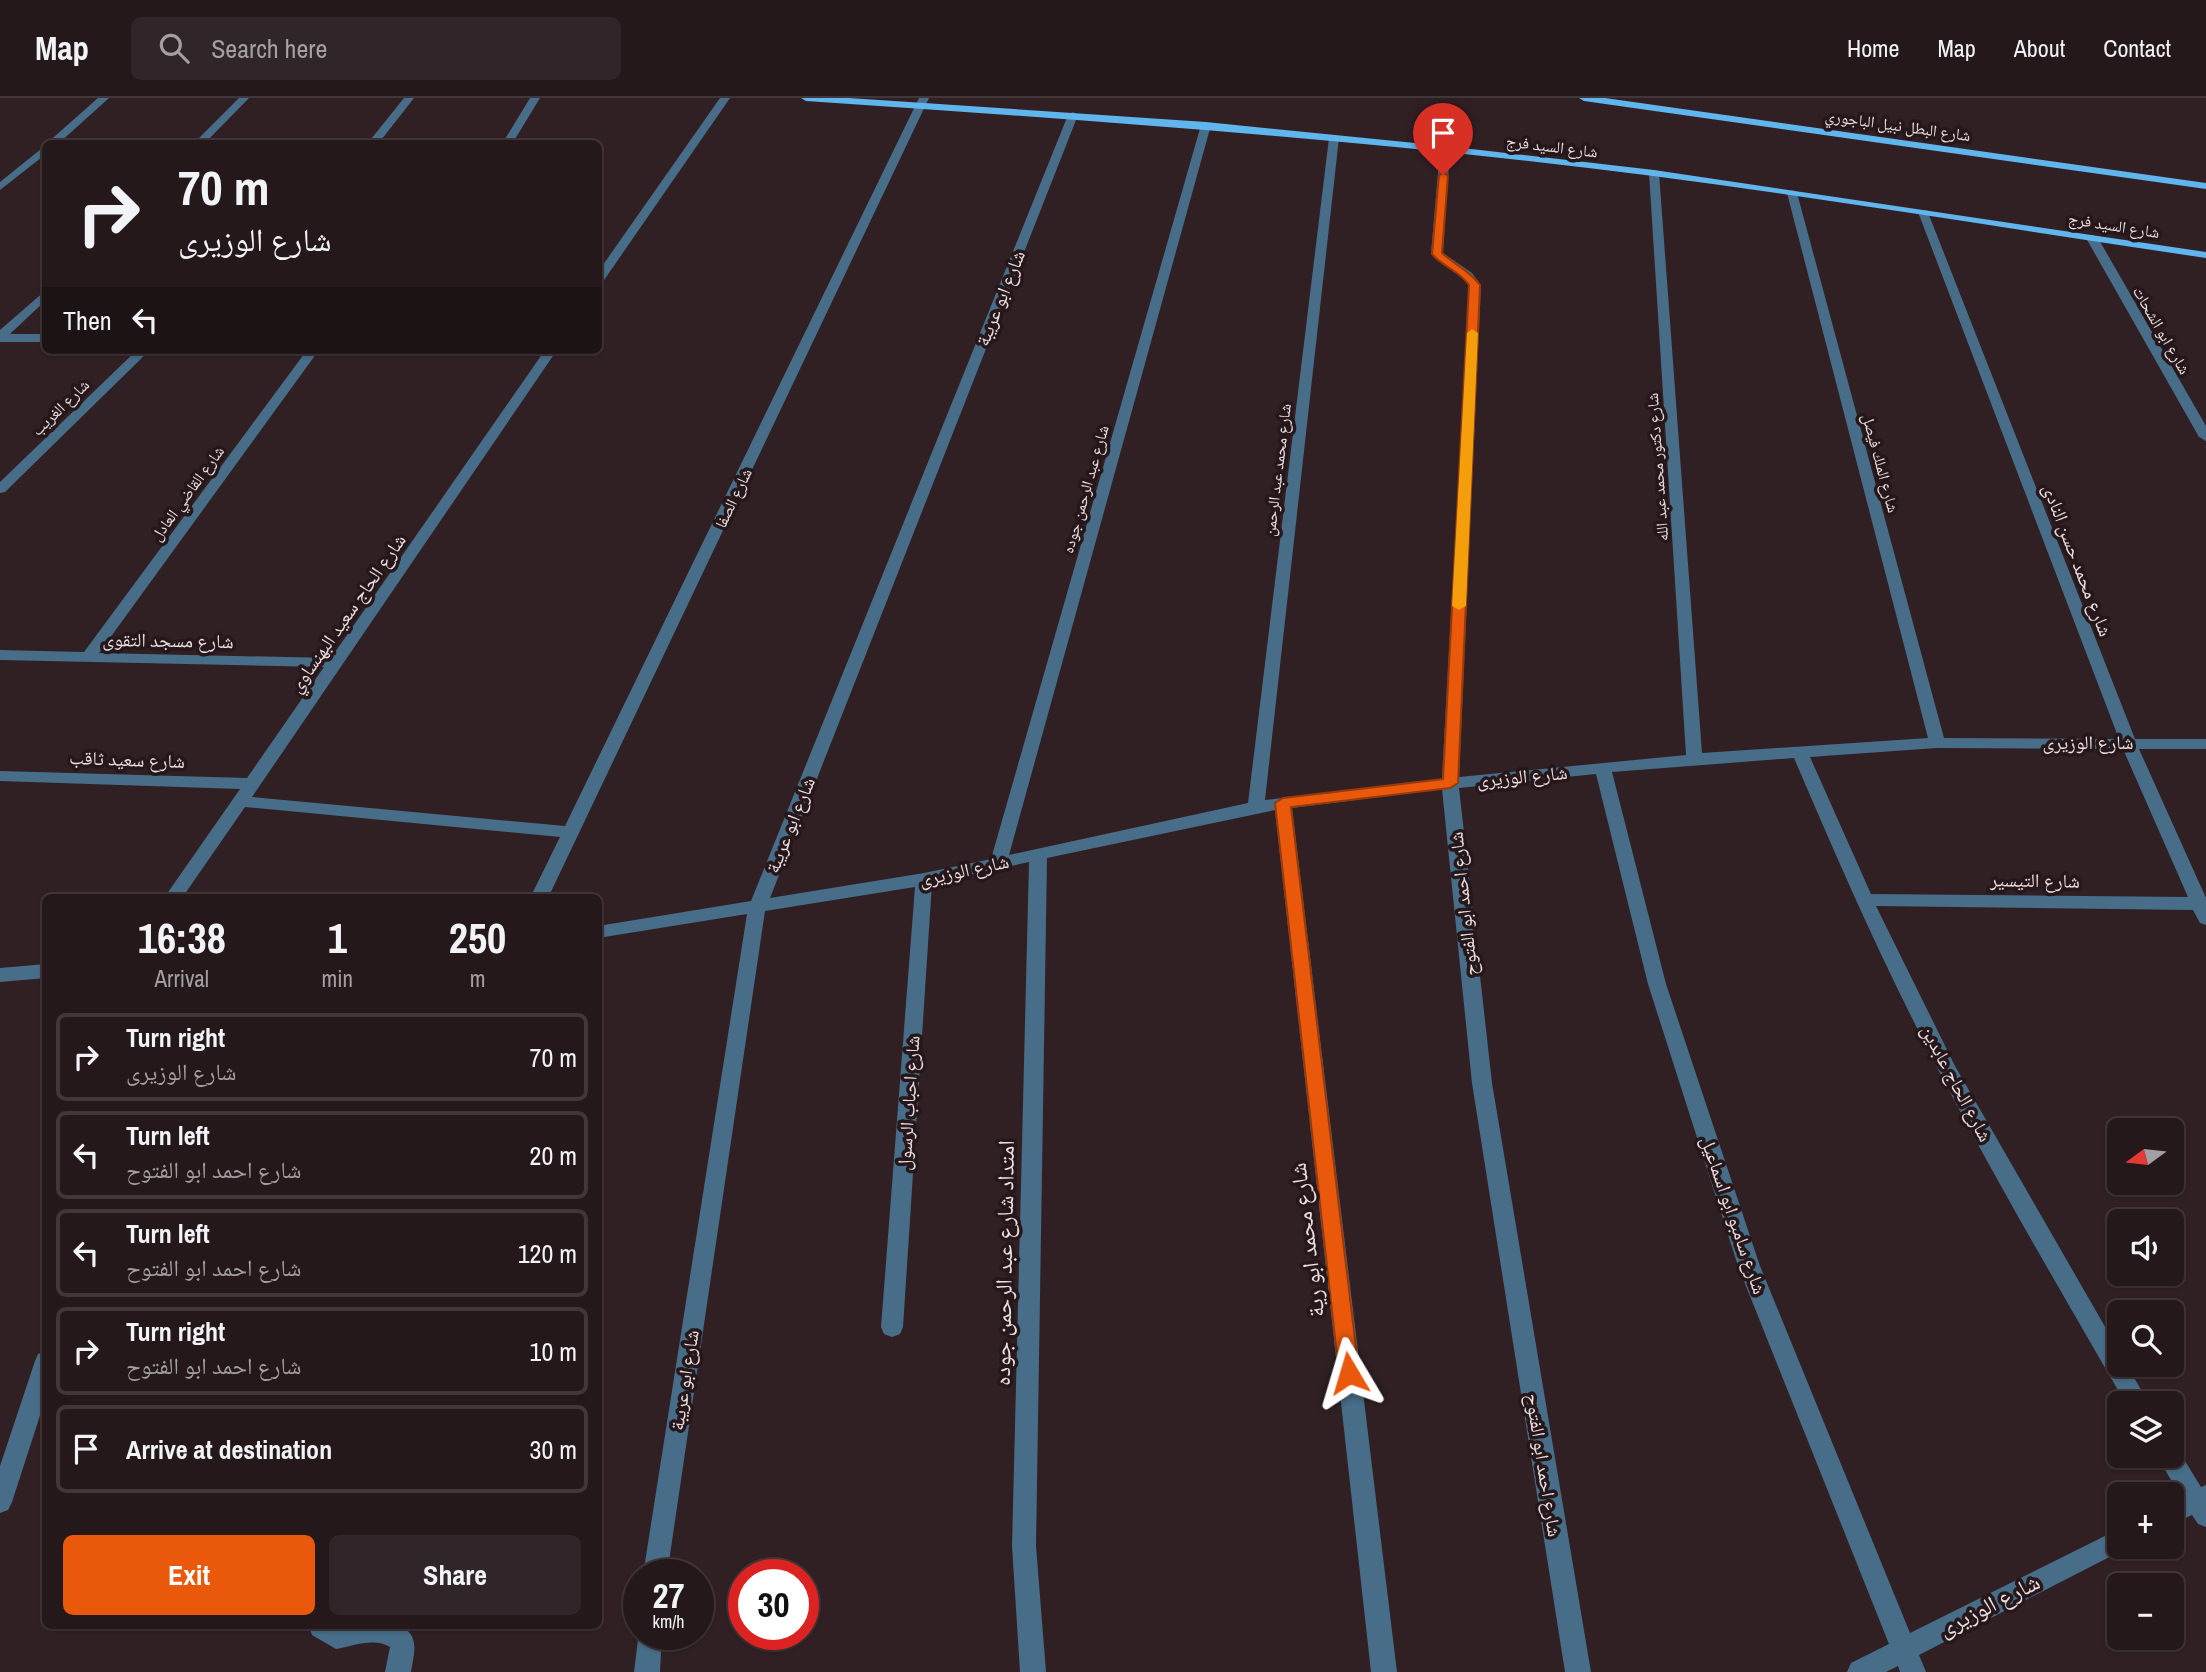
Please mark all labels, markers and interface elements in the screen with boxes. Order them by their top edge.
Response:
search box [131,17,621,80]
text: Map [35,26,89,70]
icon: search [155,29,193,67]
text: Search here [211,31,327,66]
text: Home [1847,32,1899,64]
text: Map [1937,32,1976,64]
text: About [2014,32,2065,64]
text: Contact [2103,32,2171,64]
pin [1413,103,1473,175]
street label: شارع البطل نبيل الباجوري [1824,104,1972,148]
icon: arrive [1424,114,1462,152]
street label: شارع السيد فرج [1505,129,1599,163]
text: 70 m [178,154,270,220]
icon: right [63,168,154,259]
street label: شارع السيد فرج [2067,207,2161,243]
text: شارع الوزيرى [178,218,332,261]
street label: شارع ابو عريبة [969,246,1031,350]
street label: شارع ابو الشحات [2128,282,2196,378]
icon: left [126,301,164,339]
text: Then [63,303,112,338]
street label: شارع الغريب [26,374,94,440]
street label: شارع دكتور محمد عبد الله [1641,392,1673,542]
street label: شارع محمد عبد الرحمن [1258,402,1296,538]
street label: شارع الملك فيصل [1857,411,1905,515]
street label: شارع عبد الرحمن جوده [1056,422,1114,556]
street label: شارع القاضي العادل [145,441,231,546]
street label: شارع الصفا [709,464,757,532]
street label: شارع محمد حسن النادى [2037,480,2119,640]
street label: شارع الحاج سعيد البهنساوي [282,528,414,699]
street label: شارع مسجد التقوى [102,626,234,654]
street label: شارع الوزيرى [2042,729,2134,755]
street label: شارع سعيد ثاقب [69,744,185,774]
street label: شارع الوزيرى [1475,759,1569,793]
street label: شارع ابو عريبة [759,773,821,877]
street label: شارع احمد ابو الفتوح [1442,831,1484,977]
street label: شارع الوزيرى [917,848,1011,892]
street label: شارع التيسير [1989,866,2080,894]
text: 16:38 [138,910,226,966]
text: 1 [328,910,347,966]
text: 250 [449,910,506,966]
text: Arrival [155,963,209,994]
text: min [322,963,353,994]
text: m [470,963,485,994]
text: Turn right [126,1020,225,1055]
street label: شارع الحاج عابدين [1915,1020,1999,1146]
street label: شارع احباب الرسول [890,1035,926,1171]
icon: right [67,1038,105,1076]
text: 70 m [530,1040,577,1075]
text: شارع الوزيرى [126,1056,236,1087]
text: Turn left [126,1118,210,1153]
north arrow [2107,1118,2184,1195]
map controls [2107,1118,2184,1650]
street label: شارع سامبو ابو اسماعيل [1695,1133,1773,1297]
icon: left [67,1136,105,1174]
text: 20 m [530,1138,577,1173]
street label: امتداد شارع عبد الرحمن جوده [986,1140,1021,1386]
text: شارع احمد ابو الفتوح [126,1154,301,1185]
street label: شارع محمد ابو رية [1282,1161,1331,1319]
button: sound [2107,1209,2184,1286]
text: Turn left [126,1216,210,1251]
icon: left [67,1234,105,1272]
text: 120 m [518,1236,577,1271]
text: شارع احمد ابو الفتوح [126,1252,301,1283]
button: search [2107,1300,2184,1377]
text: Turn right [126,1314,225,1349]
street label: شارع ابو عريبة [663,1328,705,1432]
icon: right [67,1332,105,1370]
text: 10 m [530,1334,577,1369]
position arrow [1312,1336,1386,1410]
text: شارع احمد ابو الفتوح [126,1350,301,1381]
street label: شارع احمد ابو الفتوح [1520,1391,1568,1539]
button: layers [2107,1391,2184,1468]
icon: arrive [67,1430,105,1468]
text: Arrive at destination [126,1432,332,1467]
text: 30 m [530,1432,577,1467]
button: + [2107,1482,2184,1559]
button: Exit [63,1535,315,1615]
button: Share [329,1535,581,1615]
speed limit sign: 30 [728,1559,819,1650]
street label: شارع الوزيرى [1933,1566,2045,1643]
text: 27 [653,1572,684,1619]
button: − [2107,1573,2184,1650]
text: km/h [653,1609,685,1634]

